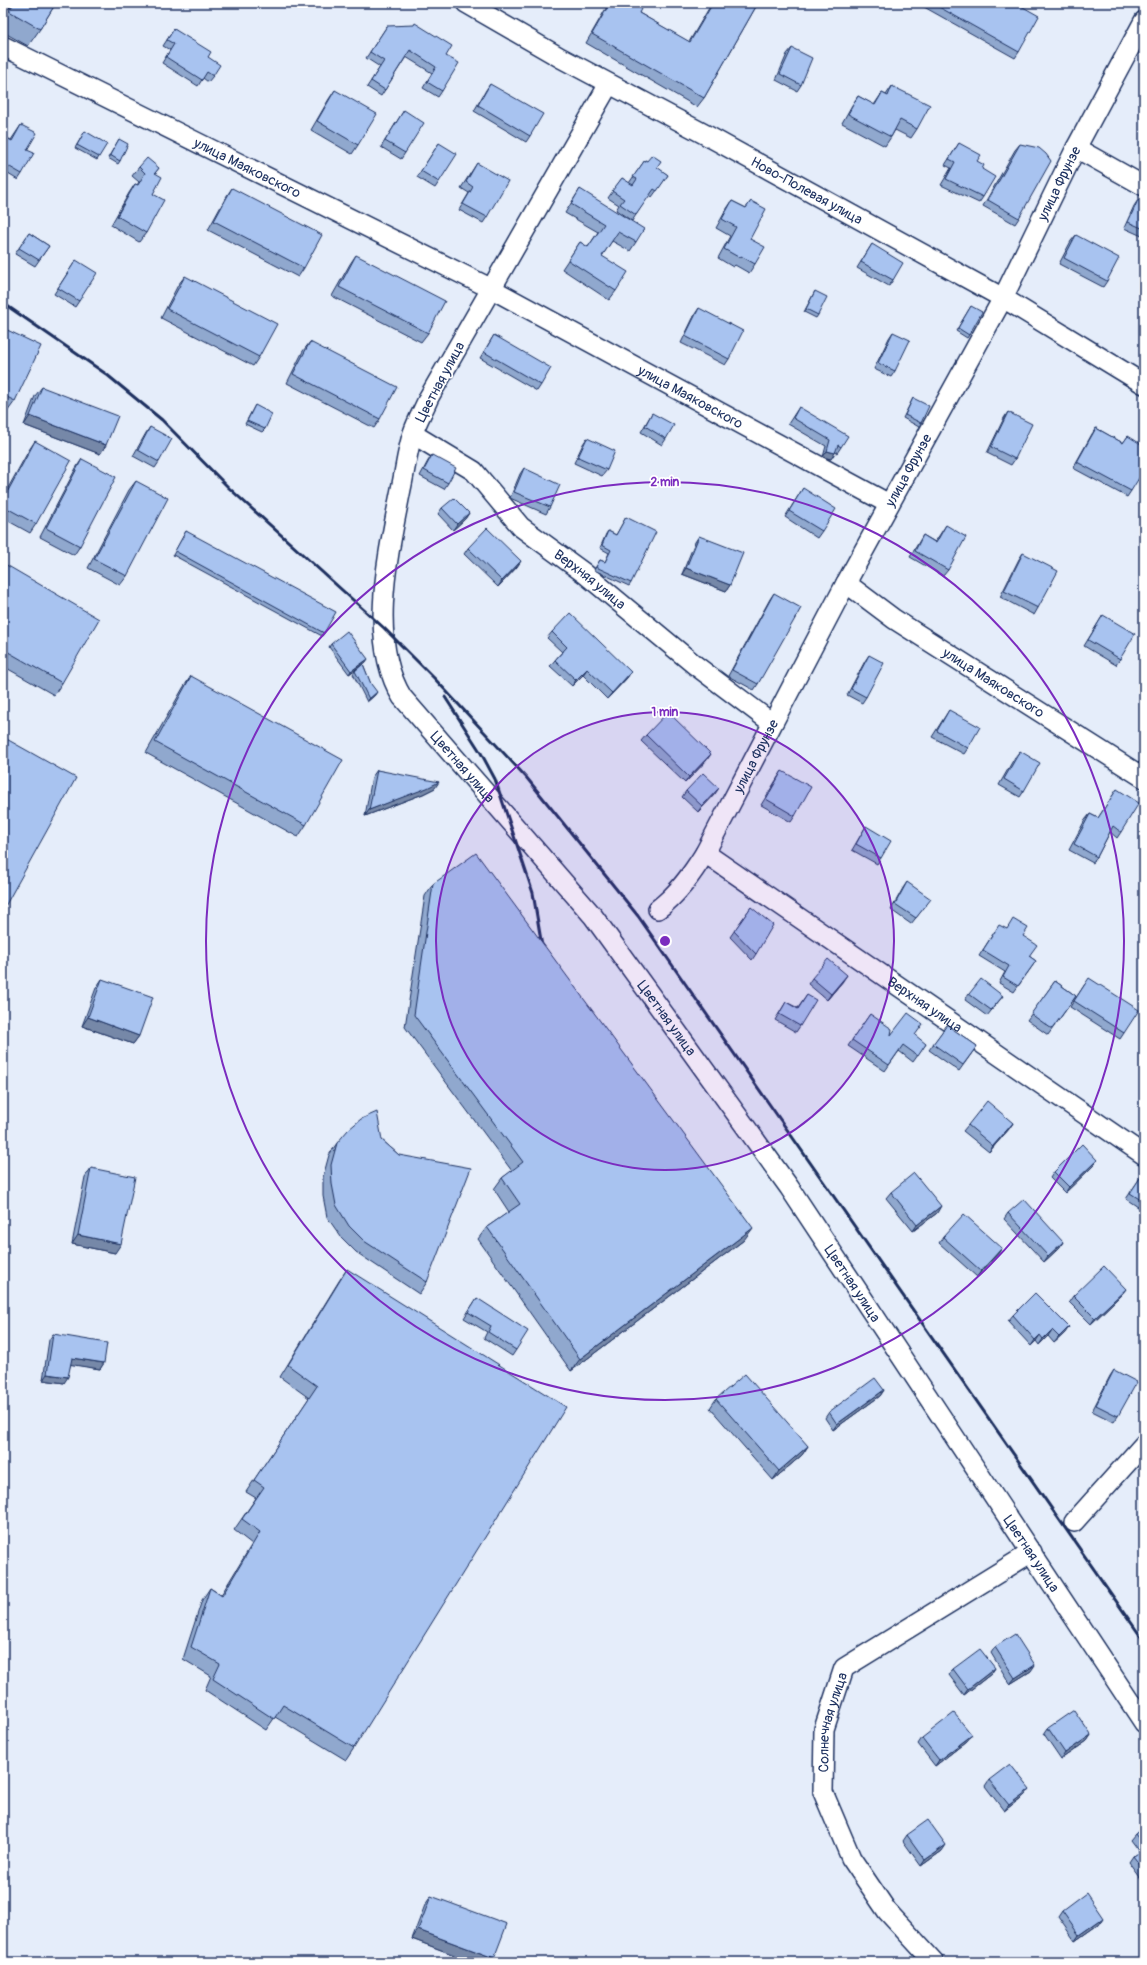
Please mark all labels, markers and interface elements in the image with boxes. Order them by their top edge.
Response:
street label: улица Маяковского [190,133,304,201]
street label: улица Фрунзе [1033,143,1084,224]
street label: Ново-Полевая улица [748,153,866,228]
street label: Цветная улица [412,339,468,425]
street label: улица Маяковского [634,361,747,432]
street label: улица Фрунзе [881,431,935,510]
text: 2 min [651,475,680,490]
street label: Верхняя улица [551,546,629,613]
street label: улица Маяковского [939,643,1048,721]
text: 1 min [652,705,679,720]
street label: улица Фрунзе [729,716,782,796]
street label: Цветная улица [427,728,498,806]
centre of rings [658,934,672,948]
street label: Верхняя улица [884,973,965,1036]
street label: Цветная улица [634,977,700,1059]
street label: Цветная улица [821,1242,884,1325]
street label: Цветная улица [1000,1512,1063,1595]
street label: Солнечная улица [815,1670,851,1773]

